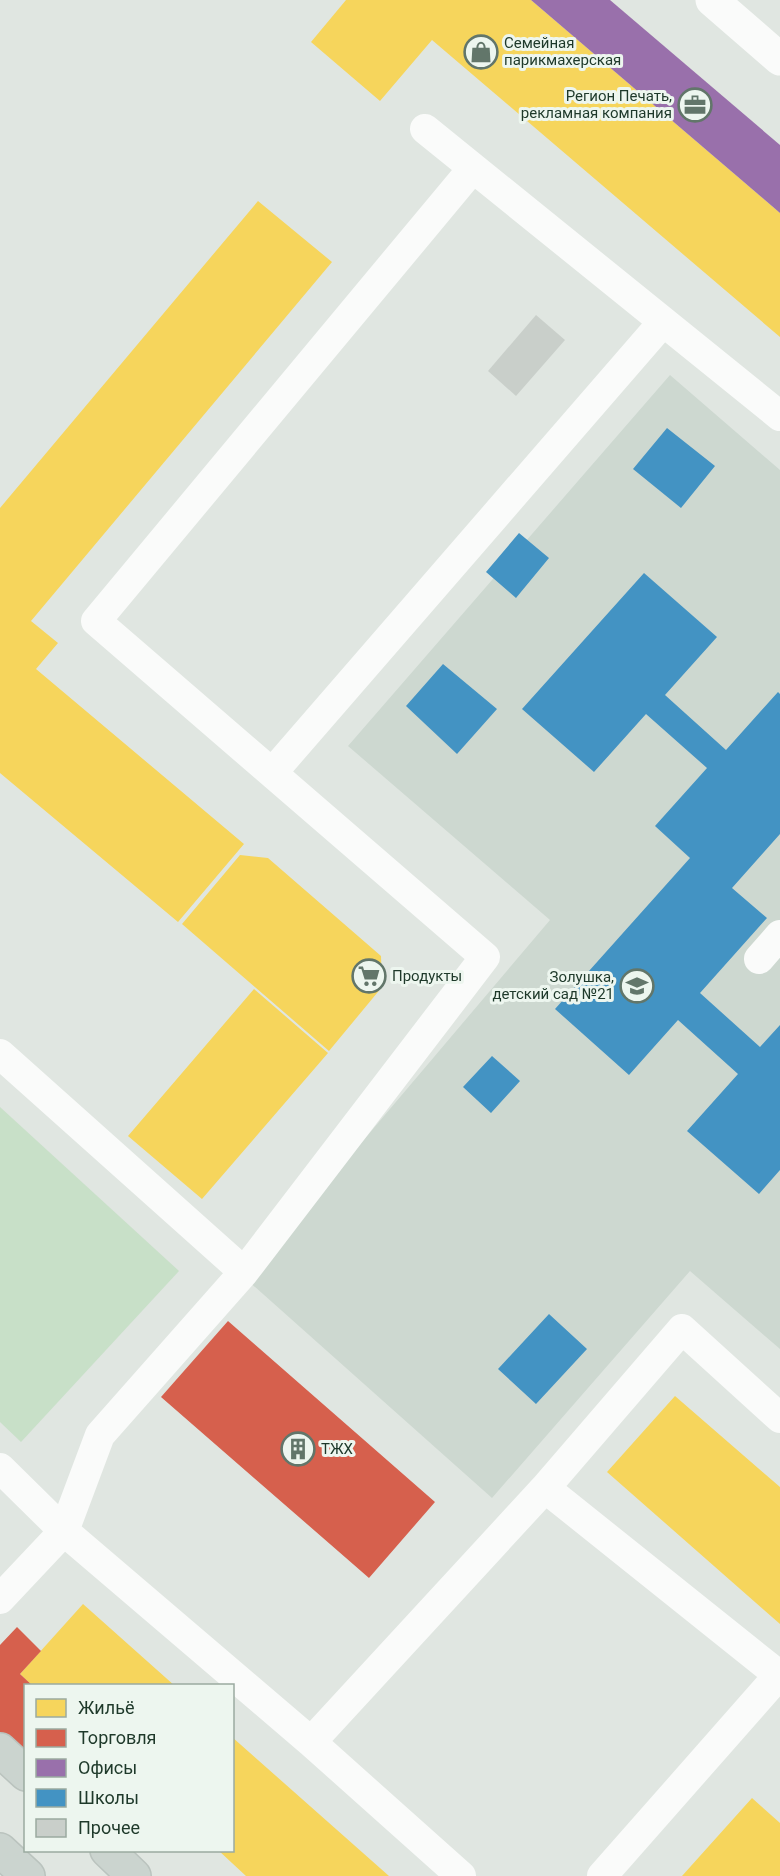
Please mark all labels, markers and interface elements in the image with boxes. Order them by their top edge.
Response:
shop icon: Семейная парикмахерская [463,34,499,70]
place label: Семейная парикмахерская [504,34,621,69]
place label: Регион Печать, рекламная компания [521,87,672,122]
office icon: Регион Печать, рекламная компания [677,87,713,123]
supermarket icon: Продукты [351,958,387,994]
place label: Продукты [392,967,462,985]
place label: Золушка, детский сад №21 [492,968,614,1003]
school or university icon: Золушка, детский сад №21 [619,968,655,1004]
building icon: ТЖХ [280,1431,316,1467]
place label: ТЖХ [321,1440,354,1458]
legend [24,1684,234,1852]
text: Жильё [78,1697,134,1718]
text: Торговля [78,1727,156,1748]
text: Офисы [78,1757,137,1778]
text: Школы [78,1787,139,1808]
text: Прочее [78,1817,140,1838]

